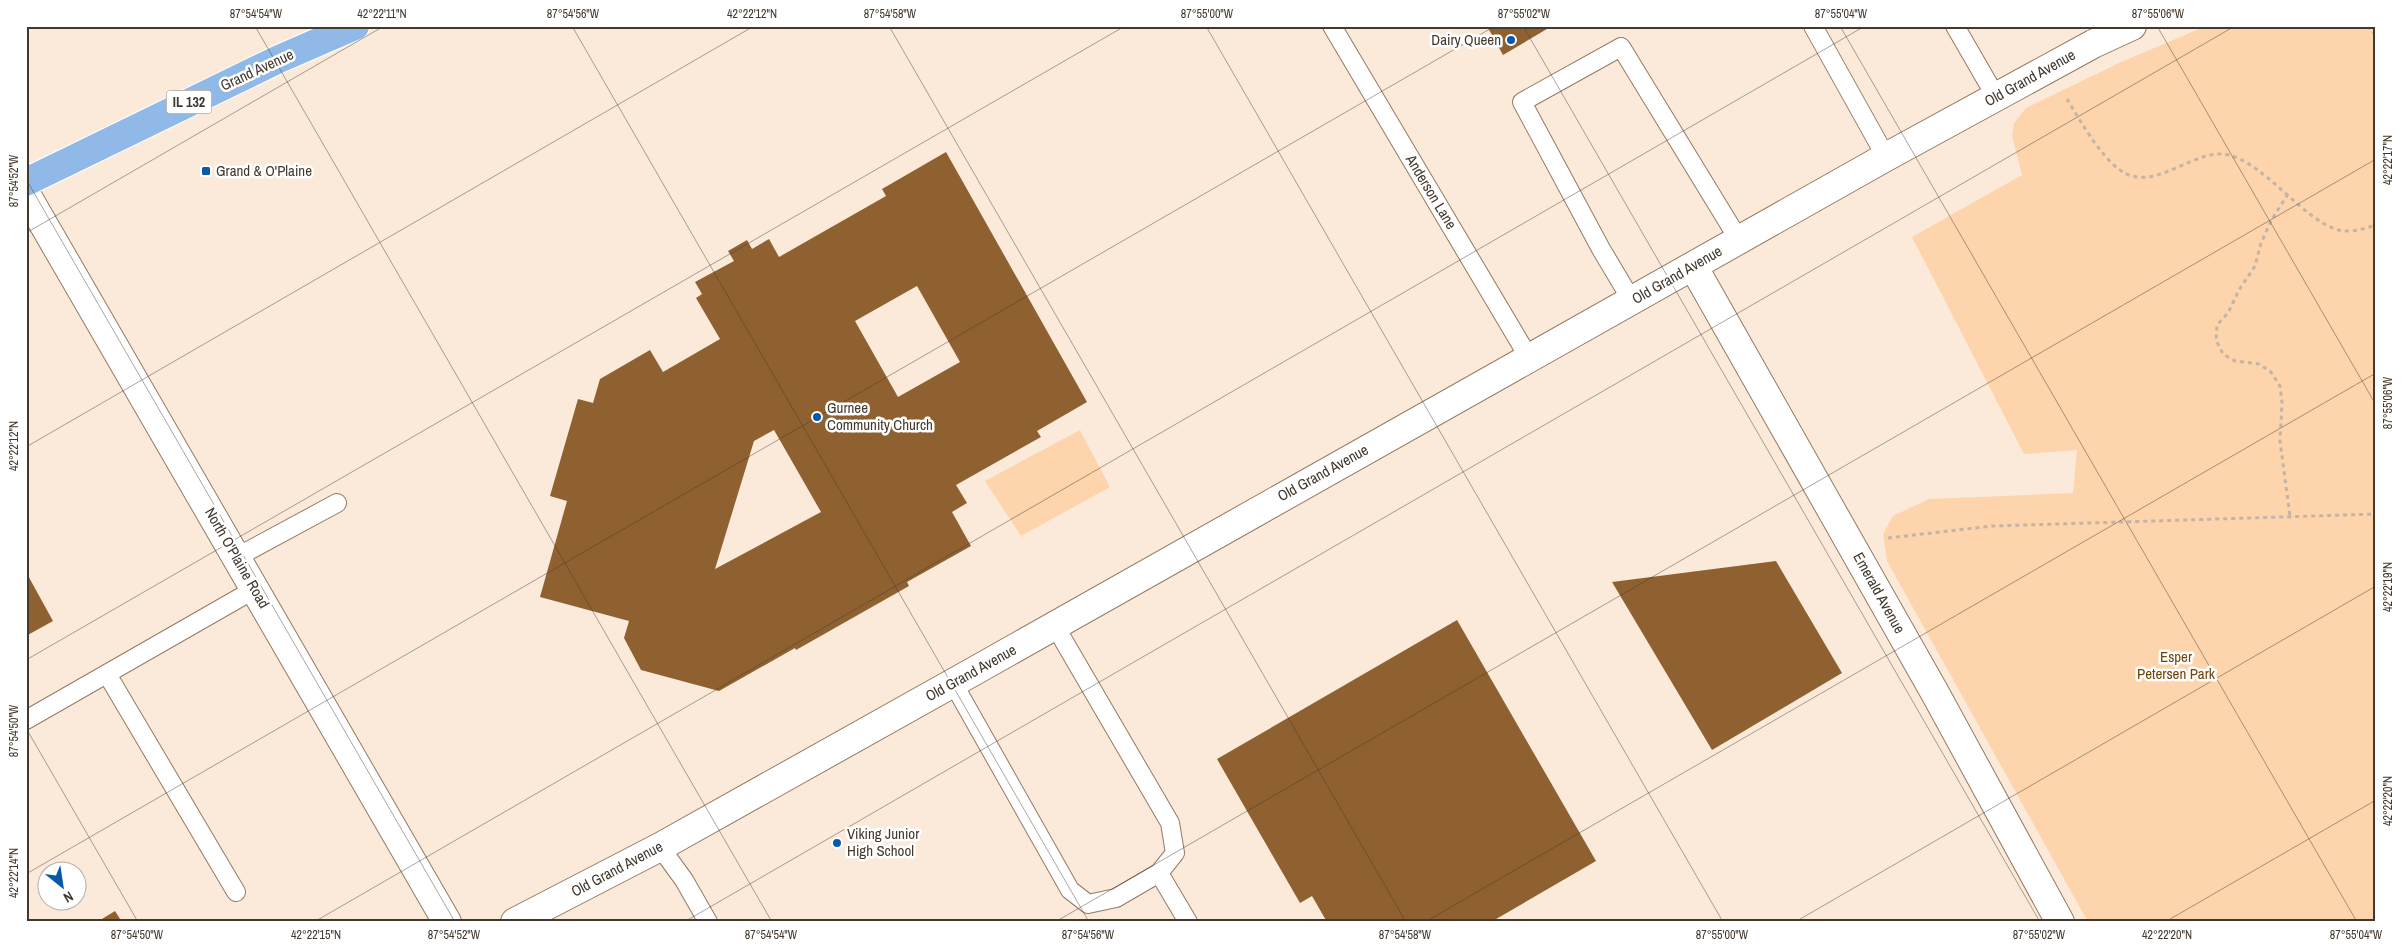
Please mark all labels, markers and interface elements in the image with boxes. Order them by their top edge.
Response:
text: 87°54'54"W [230,6,283,22]
text: 42°22'11"N [357,6,407,22]
text: 87°54'56"W [547,6,600,22]
text: 42°22'12"N [727,6,777,22]
text: 87°54'58"W [864,6,917,22]
text: 87°55'00"W [1181,6,1234,22]
text: 87°55'02"W [1498,6,1551,22]
text: 87°55'04"W [1815,6,1868,22]
text: 87°55'06"W [2132,6,2185,22]
place label: Dairy Queen [1431,29,1501,50]
marker: Dairy Queen [1505,34,1517,46]
street label: Grand Avenue [217,43,297,96]
street label: Old Grand Avenue [1980,44,2079,111]
road number: IL 132 [166,90,212,114]
text: 42°22'17"N [2380,135,2396,185]
street label: Anderson Lane [1400,150,1462,233]
text: 87°54'52"W [6,154,22,207]
place label: Grand & O'Plaine [216,160,312,181]
marker: Grand & O'Plaine [200,165,212,177]
street label: Old Grand Avenue [1628,240,1726,309]
text: 87°55'06"W [2380,376,2396,429]
place label: Gurnee Community Church [827,397,933,435]
marker: Gurnee Community Church [811,411,823,423]
text: 42°22'12"N [6,421,22,471]
street label: Old Grand Avenue [1273,439,1372,506]
street label: North O'Plaine Road [200,504,275,612]
street label: Emerald Avenue [1848,548,1911,637]
text: 42°22'19"N [2380,562,2396,612]
street label: Old Grand Avenue [921,639,1020,706]
park label: Esper Petersen Park [2137,646,2216,684]
text: 87°54'50"W [6,704,22,757]
text: 42°22'20"N [2380,776,2396,826]
place label: Viking Junior High School [847,823,919,861]
street label: Old Grand Avenue [567,836,666,902]
marker: Viking Junior High School [831,837,843,849]
text: 42°22'14"N [6,848,22,898]
north arrow [38,860,88,910]
text: N [60,887,77,907]
text: 87°54'50"W [111,927,164,943]
text: 42°22'15"N [291,927,341,943]
text: 87°54'52"W [428,927,481,943]
text: 87°54'54"W [745,927,798,943]
text: 87°54'56"W [1062,927,1115,943]
text: 87°54'58"W [1379,927,1432,943]
text: 87°55'00"W [1696,927,1749,943]
text: 87°55'02"W [2013,927,2066,943]
text: 42°22'20"N [2142,927,2192,943]
text: 87°55'04"W [2330,927,2383,943]

